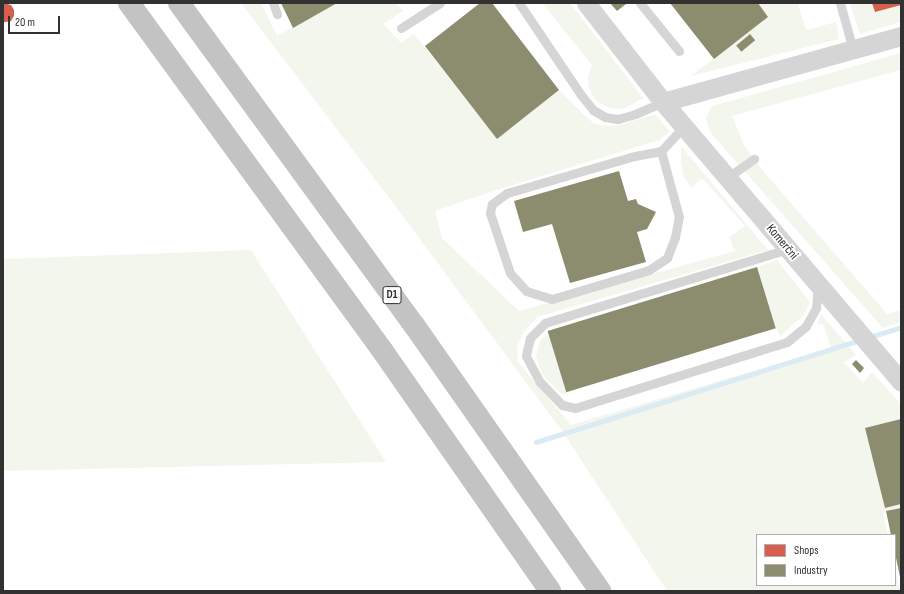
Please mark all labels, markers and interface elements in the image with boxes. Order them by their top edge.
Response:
scale bar [10,8,62,34]
text: 20 m [15,15,35,30]
street label: Komerční [763,221,801,263]
road number: D1 [382,285,402,305]
legend [756,534,896,586]
text: Shops [794,543,819,558]
text: Industry [794,563,828,578]

